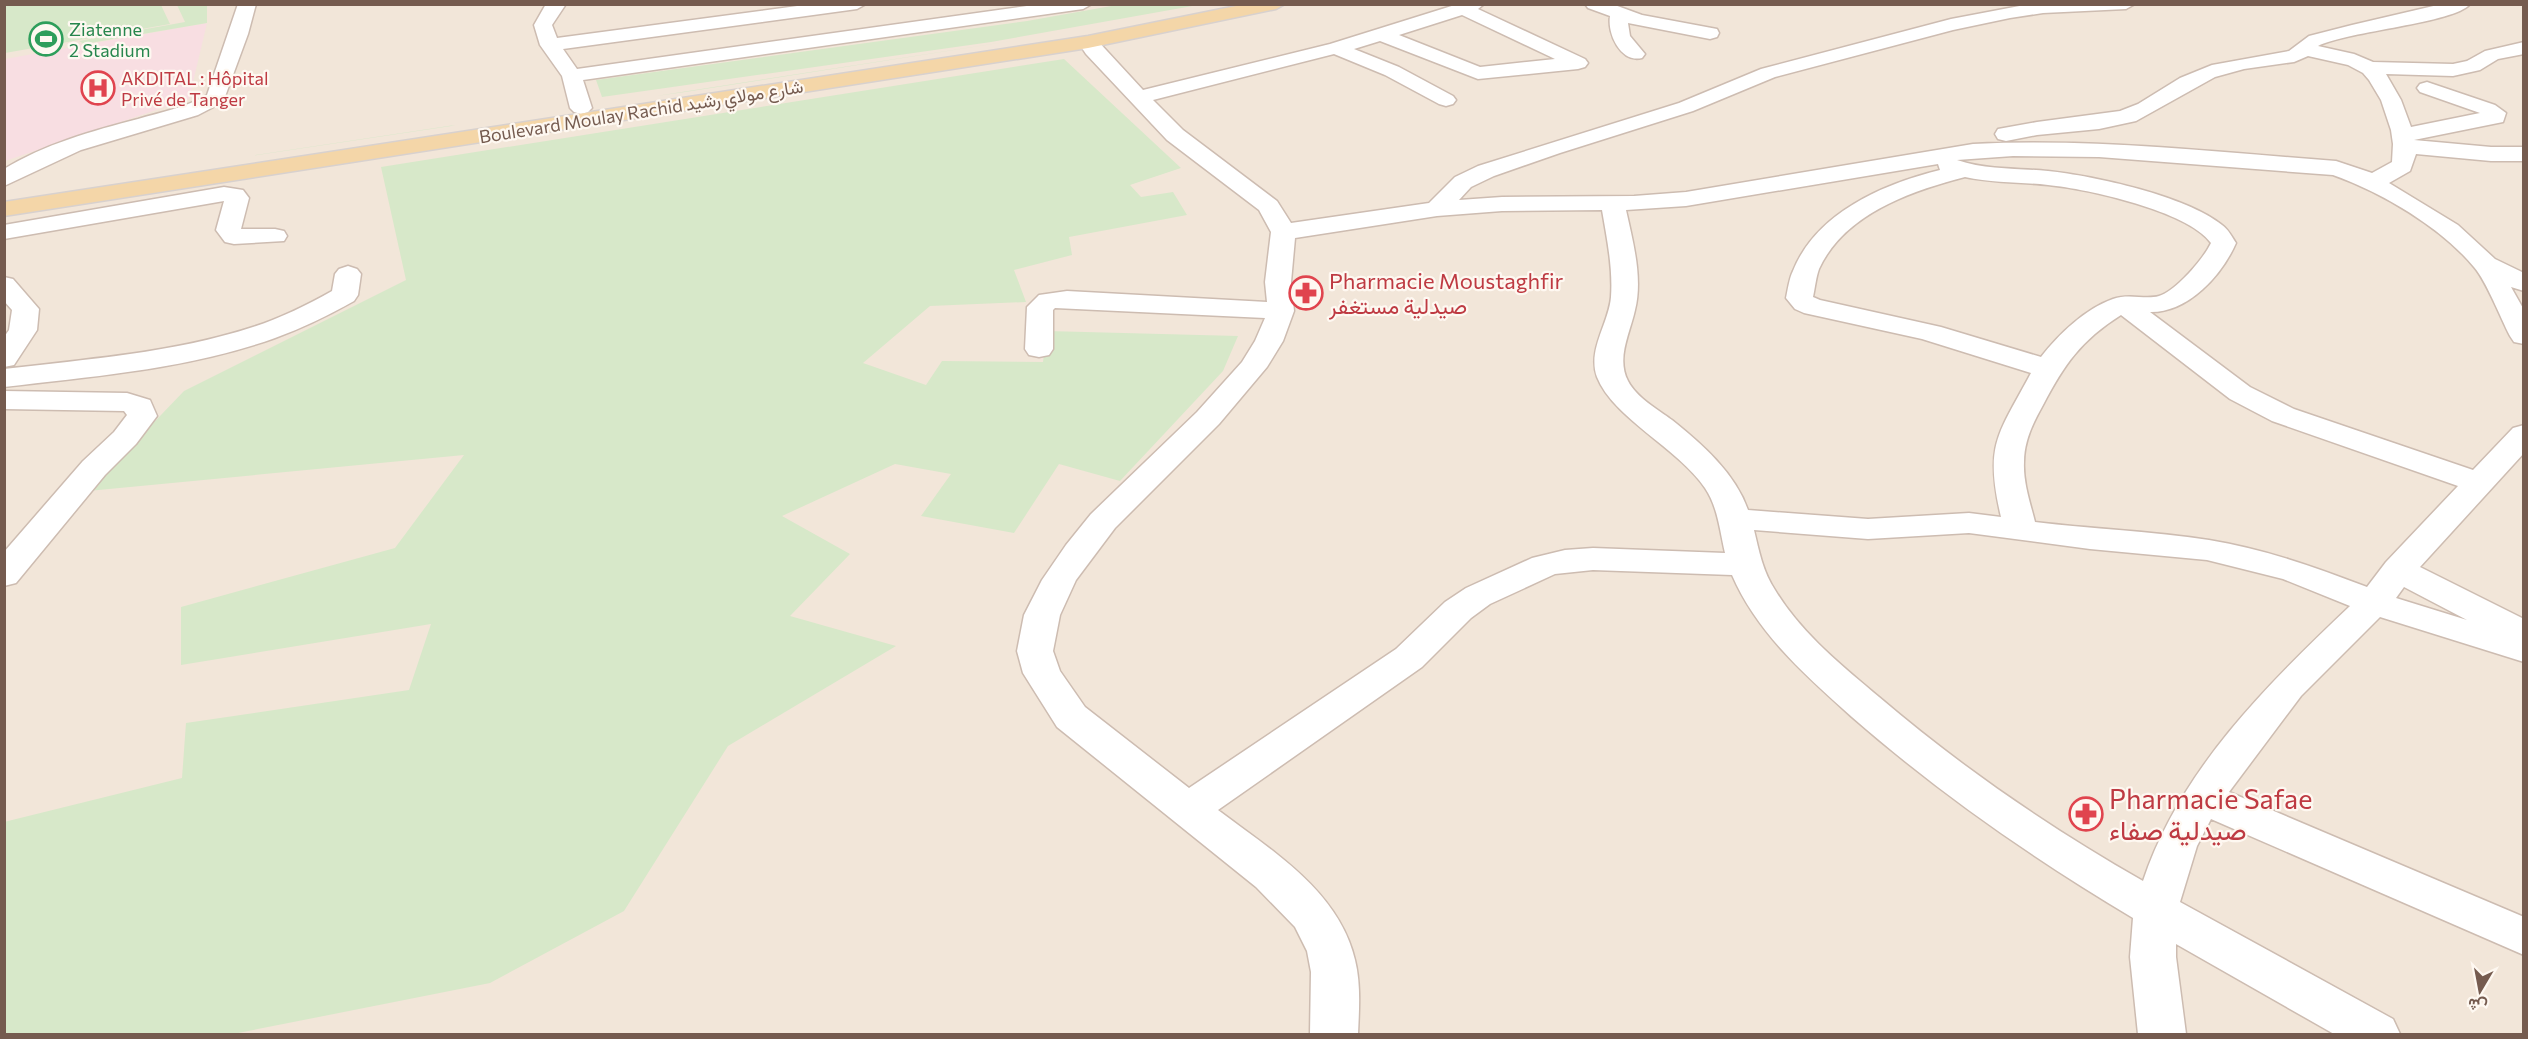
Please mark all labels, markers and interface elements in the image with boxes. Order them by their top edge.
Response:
place label: Ziatenne 2 Stadium [69,18,150,61]
sports icon: Ziatenne 2 Stadium [28,21,64,57]
place label: AKDITAL : Hôpital Privé de Tanger [121,67,269,110]
hospital icon: AKDITAL : Hôpital Privé de Tanger [80,70,116,106]
street label: Boulevard Moulay Rachid شارع مولاي رشيد [477,74,805,152]
place label: Pharmacie Moustaghfir صيدلية مستغفر [1328,267,1564,320]
pharmacy icon: Pharmacie Moustaghfir صيدلية مستغفر [1288,275,1324,311]
place label: Pharmacie Safae صيدلية صفاء [2109,782,2312,846]
pharmacy icon: Pharmacie Safae صيدلية صفاء [2068,796,2104,832]
north arrow [2450,961,2510,1021]
text: ش [2466,994,2489,1017]

